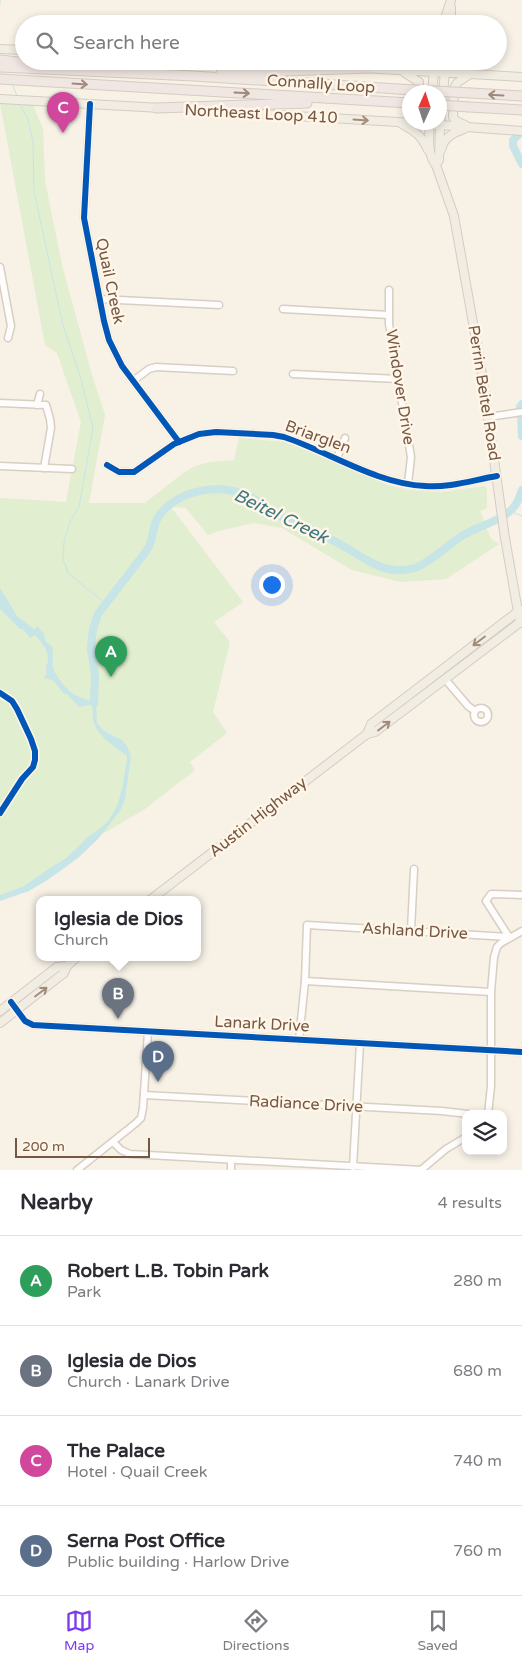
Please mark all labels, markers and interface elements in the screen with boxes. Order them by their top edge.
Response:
search box [15,15,507,70]
icon: search [33,29,61,57]
text: Search here [73,32,180,54]
street label: Connally Loop [266,70,376,98]
one-way arrow [72,79,88,88]
north arrow [402,85,447,130]
one-way arrow [234,89,250,98]
one-way arrow [489,90,505,99]
pin: C [47,92,79,133]
street label: Northeast Loop 410 [184,100,338,128]
one-way arrow [353,115,369,124]
street label: Quail Creek [91,236,129,326]
street label: Perrin Beitel Road [463,324,505,462]
street label: Windover Drive [381,328,419,446]
street label: Briarglen [282,416,354,458]
water label: Beitel Creek [230,484,333,549]
your location [259,572,285,598]
pin: A [95,636,127,677]
one-way arrow [472,636,486,646]
one-way arrow [377,721,391,731]
street label: Austin Highway [205,772,311,861]
popup [36,896,201,961]
text: Iglesia de Dios [54,908,183,930]
street label: Ashland Drive [362,918,468,944]
text: Church [54,930,109,950]
pin: B [102,978,134,1019]
one-way arrow [34,986,47,997]
street label: Lanark Drive [214,1012,310,1036]
pin: D [142,1041,174,1082]
street label: Radiance Drive [248,1091,364,1117]
map controls [462,1110,507,1155]
button: layers [462,1110,507,1155]
scale bar [15,1135,150,1158]
text: 200 m [22,1138,65,1155]
text: Nearby [20,1190,93,1215]
text: 4 results [438,1193,502,1213]
text: Robert L.B. Tobin Park [67,1260,269,1282]
text: A [30,1271,42,1291]
text: 280 m [453,1271,502,1291]
text: Park [67,1282,101,1302]
text: Iglesia de Dios [67,1350,196,1372]
text: B [30,1361,42,1381]
text: 680 m [453,1361,502,1381]
text: Church · Lanark Drive [67,1372,230,1392]
text: The Palace [67,1440,165,1462]
text: C [30,1451,42,1471]
text: 740 m [453,1451,502,1471]
text: Hotel · Quail Creek [67,1462,208,1482]
text: Serna Post Office [67,1530,225,1552]
text: D [30,1541,42,1561]
text: 760 m [453,1541,502,1561]
text: Public building · Harlow Drive [67,1552,289,1572]
tab: Map [64,1607,94,1654]
tab: Directions [222,1607,289,1654]
tab: Saved [417,1607,458,1654]

